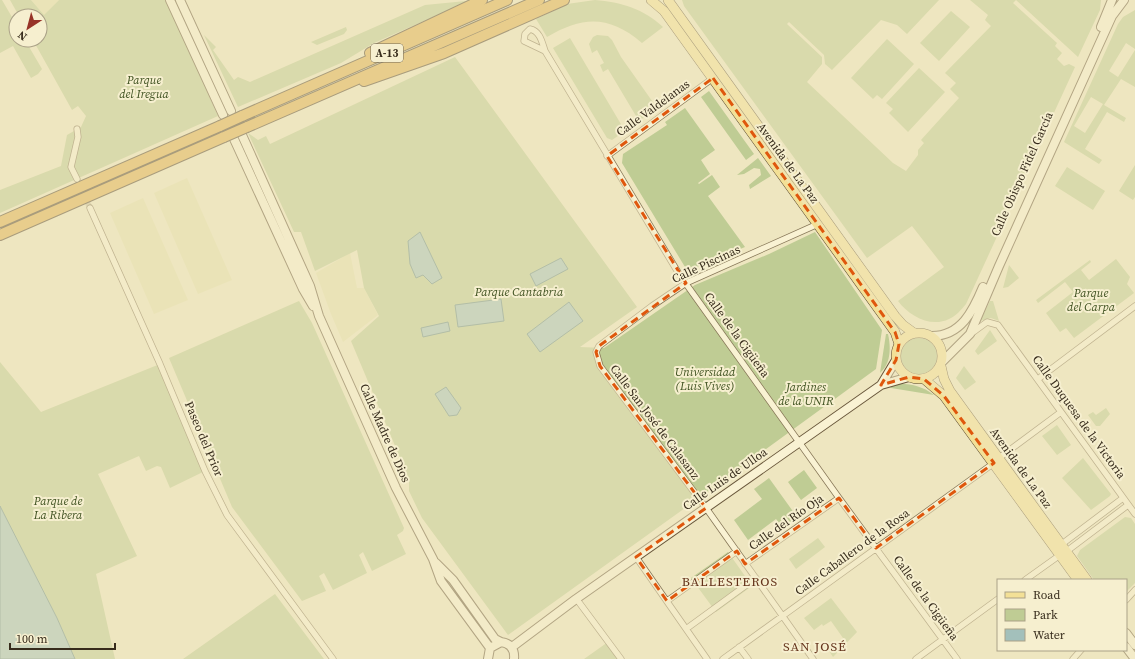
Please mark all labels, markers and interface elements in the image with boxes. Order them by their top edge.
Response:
north arrow [8,8,48,48]
text: N [15,27,30,44]
road number: A-13 [371,44,403,62]
park label: Parque del Iregua [119,72,170,102]
street label: Calle Valdelanas [613,76,693,140]
street label: Calle Obispo Fidel García [987,108,1057,239]
street label: Avenida de La Paz [753,119,823,207]
street label: Calle Piscinas [669,241,743,287]
park label: Parque Cantabria [474,284,564,300]
park label: Parque del Carpa [1067,285,1116,315]
street label: Calle de la Cigüeña [701,289,774,382]
street label: Calle Duquesa de la Victoria [1029,352,1130,483]
street label: Calle San José de Calasanz [607,361,704,483]
park label: Universidad (Luis Vives) [675,364,736,394]
park label: Jardines de la UNIR [778,379,834,409]
street label: Calle Madre de Dios [356,381,414,485]
street label: Paseo del Prior [181,399,227,479]
street label: Avenida de La Paz [986,424,1056,512]
street label: Calle Luis de Ulloa [680,443,771,514]
street label: Calle del Río Oja [746,490,827,554]
park label: Parque de La Ribera [33,493,83,523]
street label: Calle Caballero de la Rosa [792,505,913,599]
street label: Calle de la Cigüeña [890,552,963,645]
district label: BALLESTEROS [682,573,778,590]
legend [997,579,1127,651]
text: Road [1033,587,1060,603]
text: Park [1033,607,1058,623]
scale bar [10,625,115,651]
text: Water [1033,627,1065,643]
text: 100 m [16,631,48,647]
district label: SAN JOSÉ [783,638,847,655]

